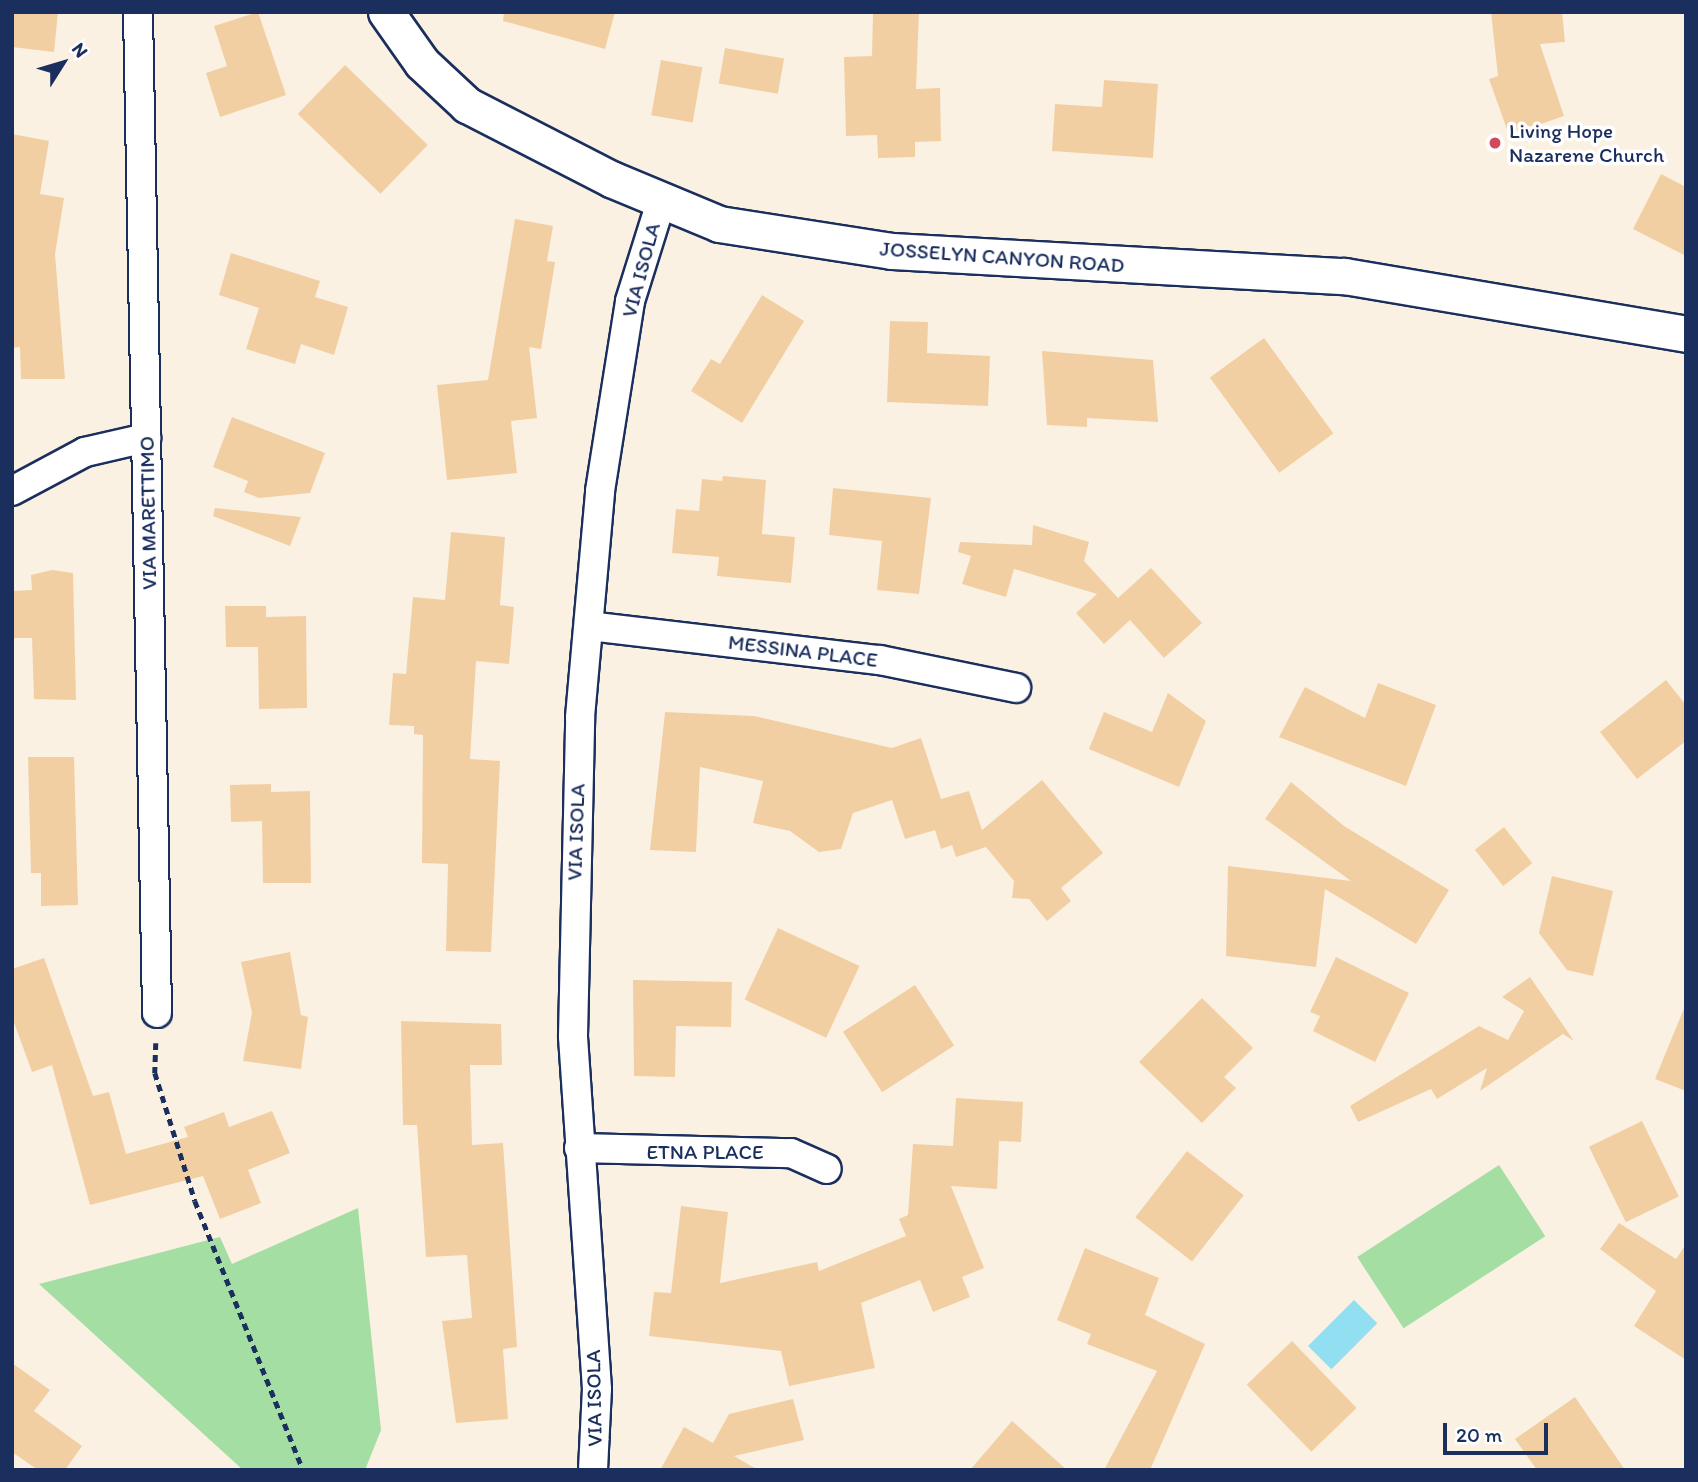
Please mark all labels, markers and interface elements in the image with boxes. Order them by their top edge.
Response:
north arrow [28,28,98,98]
text: N [67,38,93,62]
place label: Living Hope Nazarene Church [1509,118,1664,168]
marker: Living Hope Nazarene Church [1487,135,1503,151]
street label: VIA ISOLA [616,220,666,320]
street label: JOSSELYN CANYON ROAD [879,236,1125,278]
street label: VIA MARETTIMO [134,434,162,592]
street label: MESSINA PLACE [727,629,879,673]
street label: VIA ISOLA [562,783,590,881]
street label: ETNA PLACE [646,1139,764,1165]
street label: VIA ISOLA [581,1349,607,1447]
scale bar [1446,1408,1551,1452]
text: 20 m [1456,1422,1502,1447]

